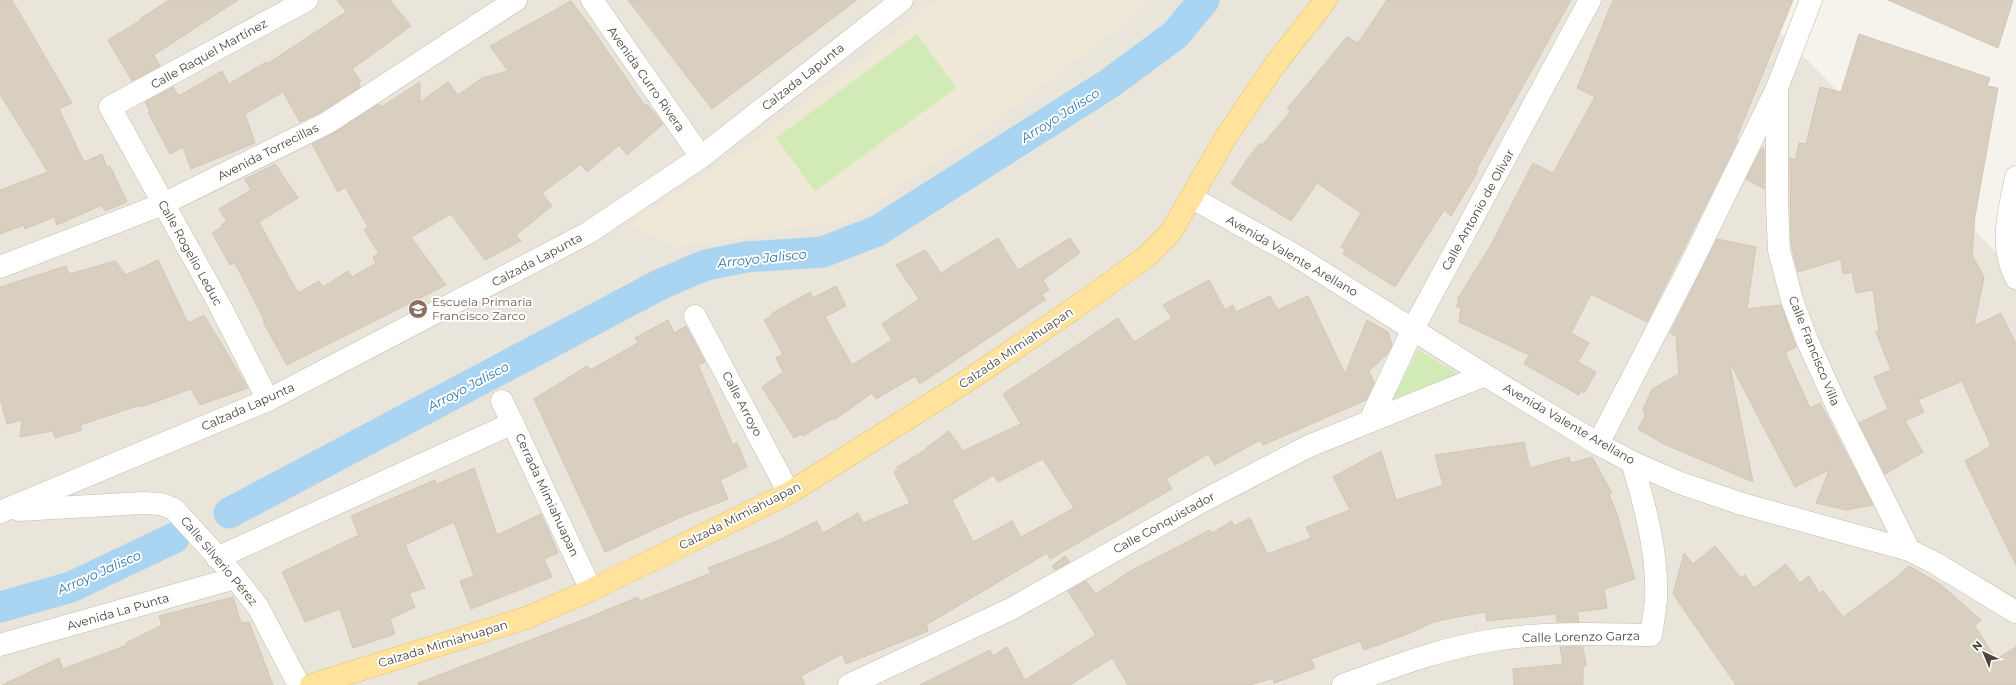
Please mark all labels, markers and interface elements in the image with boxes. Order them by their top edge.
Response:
street label: Calle Raquel Martínez [148,15,270,92]
street label: Avenida Curro Rivera [604,23,688,134]
street label: Calzada Lapunta [758,40,847,113]
water label: Arroyo Jalisco [1017,84,1102,146]
street label: Avenida Torrecillas [215,120,321,183]
street label: Calle Antonio de Olivar [1438,146,1517,273]
street label: Calle Rogelio Leduc [155,197,226,308]
street label: Avenida Valente Arellano [1224,212,1361,299]
street label: Calzada Lapunta [489,229,585,290]
water label: Arroyo Jalisco [716,245,807,271]
place label: Escuela Primaria Francisco Zarco [432,294,532,323]
street label: Calle Francisco Villa [1786,294,1843,408]
school or university icon: Escuela Primaria Francisco Zarco [407,298,429,320]
street label: Calzada Mimiahuapan [956,304,1076,391]
water label: Arroyo Jalisco [424,358,511,415]
street label: Calle Arroyo [719,369,766,439]
street label: Calzada Lapunta [199,379,297,434]
street label: Avenida Valente Arellano [1501,380,1638,467]
street label: Cerrada Mimiahuapan [512,431,583,559]
street label: Calzada Mimiahuapan [676,478,803,553]
street label: Calle Conquistador [1110,488,1217,557]
street label: Calle Silverio Pérez [178,513,261,608]
water label: Arroyo Jalisco [54,546,143,598]
street label: Avenida La Punta [65,590,171,633]
street label: Calzada Mimiahuapan [376,617,509,670]
street label: Calle Lorenzo Garza [1522,628,1640,645]
north arrow [1964,633,2004,673]
text: N [1969,638,1985,654]

